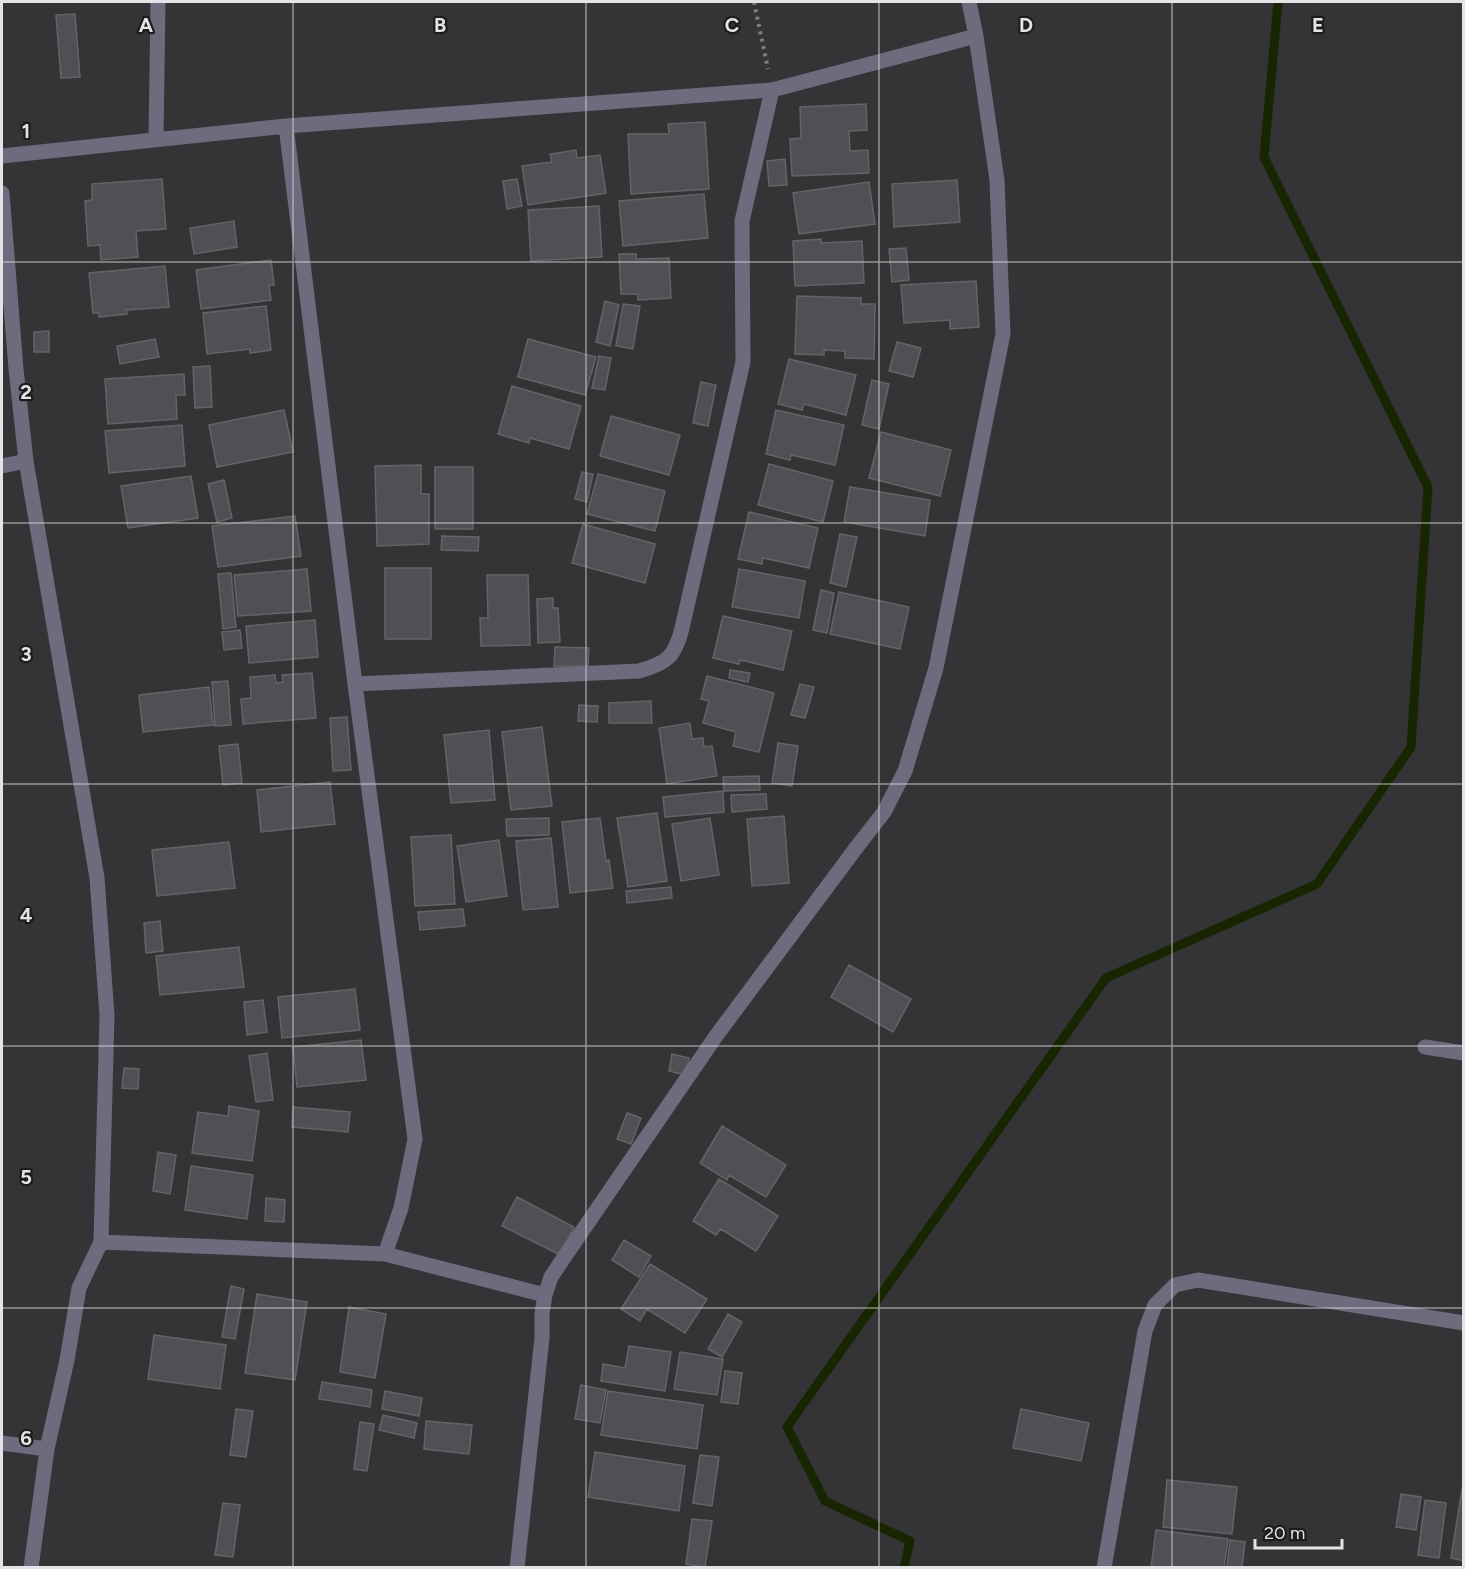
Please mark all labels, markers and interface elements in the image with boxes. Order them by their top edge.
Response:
text: A [139,13,154,37]
text: B [434,13,446,37]
text: C [725,13,739,37]
text: D [1019,13,1033,37]
text: E [1312,13,1324,37]
text: 1 [22,119,30,143]
text: 2 [20,380,32,404]
text: 3 [20,642,32,666]
text: 4 [20,903,33,927]
text: 5 [20,1165,32,1189]
text: 6 [20,1426,32,1450]
scale bar [1255,1512,1342,1550]
text: 20 m [1264,1522,1305,1544]

